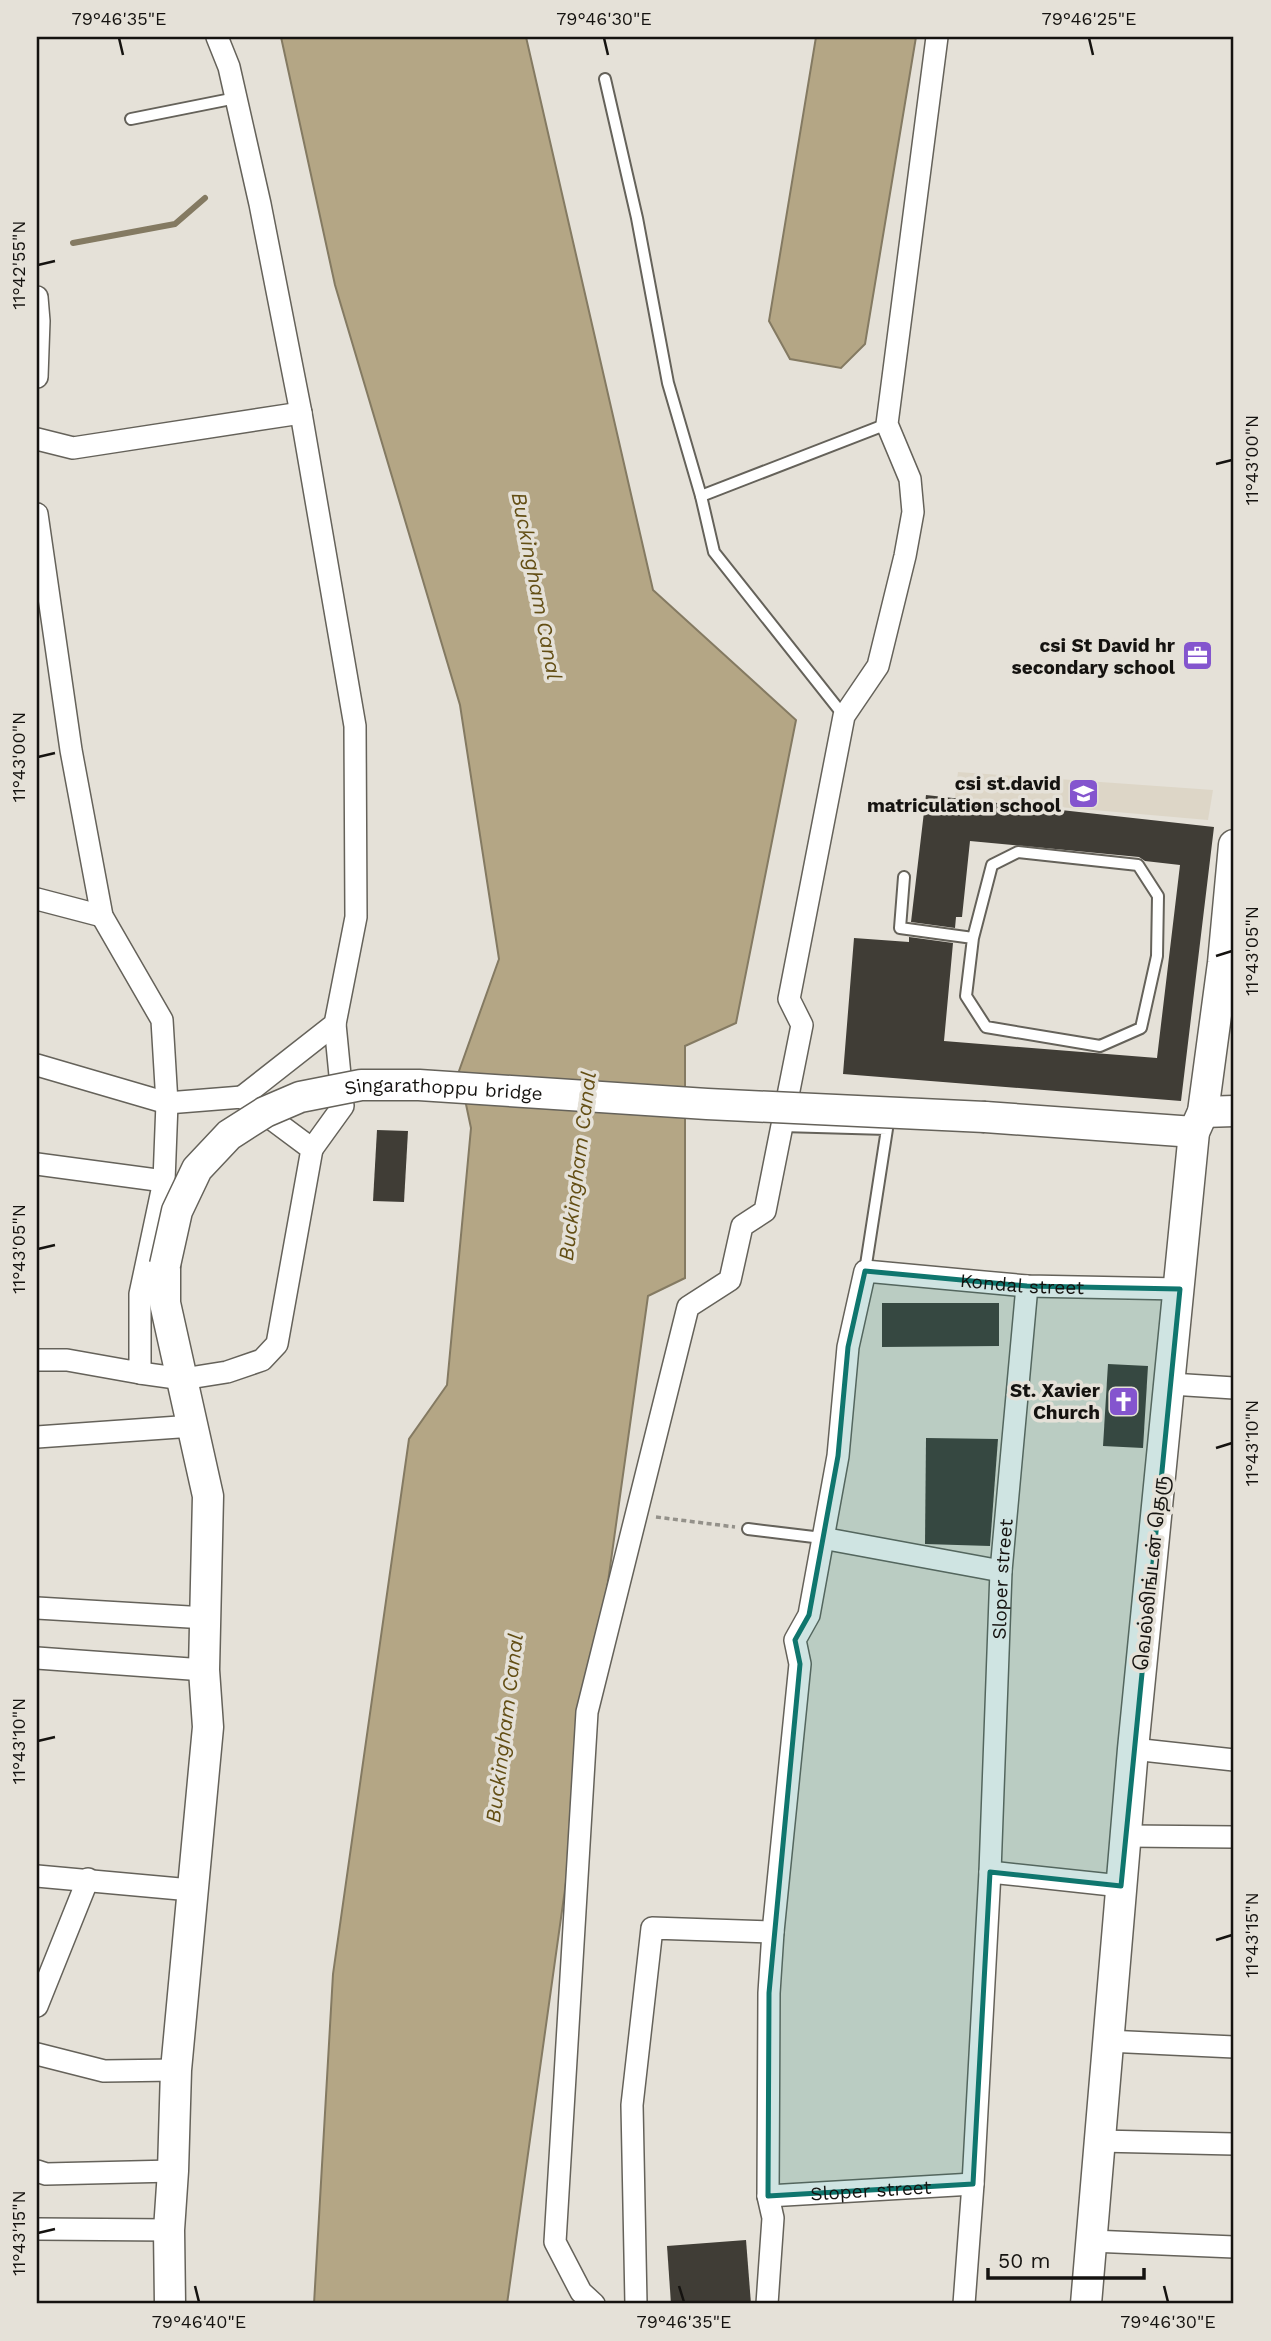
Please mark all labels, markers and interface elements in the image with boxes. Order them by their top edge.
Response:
text: 79°46'35"E [72,8,166,29]
text: 79°46'30"E [556,8,652,29]
text: 79°46'25"E [1042,8,1136,29]
text: 11°42'55"N [8,221,29,310]
text: 11°43'00"N [1241,415,1262,505]
water label: Buckingham Canal [507,490,567,682]
place label: csi St David hr secondary school [1012,634,1176,679]
office icon: csi St David hr secondary school [1181,639,1215,673]
text: 11°43'00"N [8,712,29,802]
place label: csi st.david matriculation school [867,772,1062,817]
school or university icon: csi st.david matriculation school [1067,777,1101,811]
text: 11°43'05"N [1241,906,1262,996]
water label: Buckingham Canal [553,1070,601,1262]
street label: Singarathoppu bridge [342,1074,543,1105]
text: 11°43'05"N [8,1204,29,1294]
street label: Kondal street [959,1268,1084,1299]
place label: St. Xavier Church [1010,1379,1101,1424]
church icon: St. Xavier Church [1106,1384,1140,1418]
text: 11°43'10"N [1241,1400,1262,1486]
street label: வெல்லிங்டன் தெரு [1129,1474,1175,1672]
street label: Sloper street [987,1518,1017,1640]
water label: Buckingham Canal [480,1632,528,1824]
text: 11°43'10"N [8,1698,29,1784]
text: 11°43'15"N [1241,1892,1262,1978]
street label: Sloper street [810,2175,932,2205]
text: 11°43'15"N [8,2190,29,2276]
scale bar [988,2236,1143,2280]
text: 50 m [998,2248,1050,2273]
text: 79°46'40"E [152,2311,246,2332]
text: 79°46'35"E [637,2311,731,2332]
text: 79°46'30"E [1120,2311,1216,2332]

